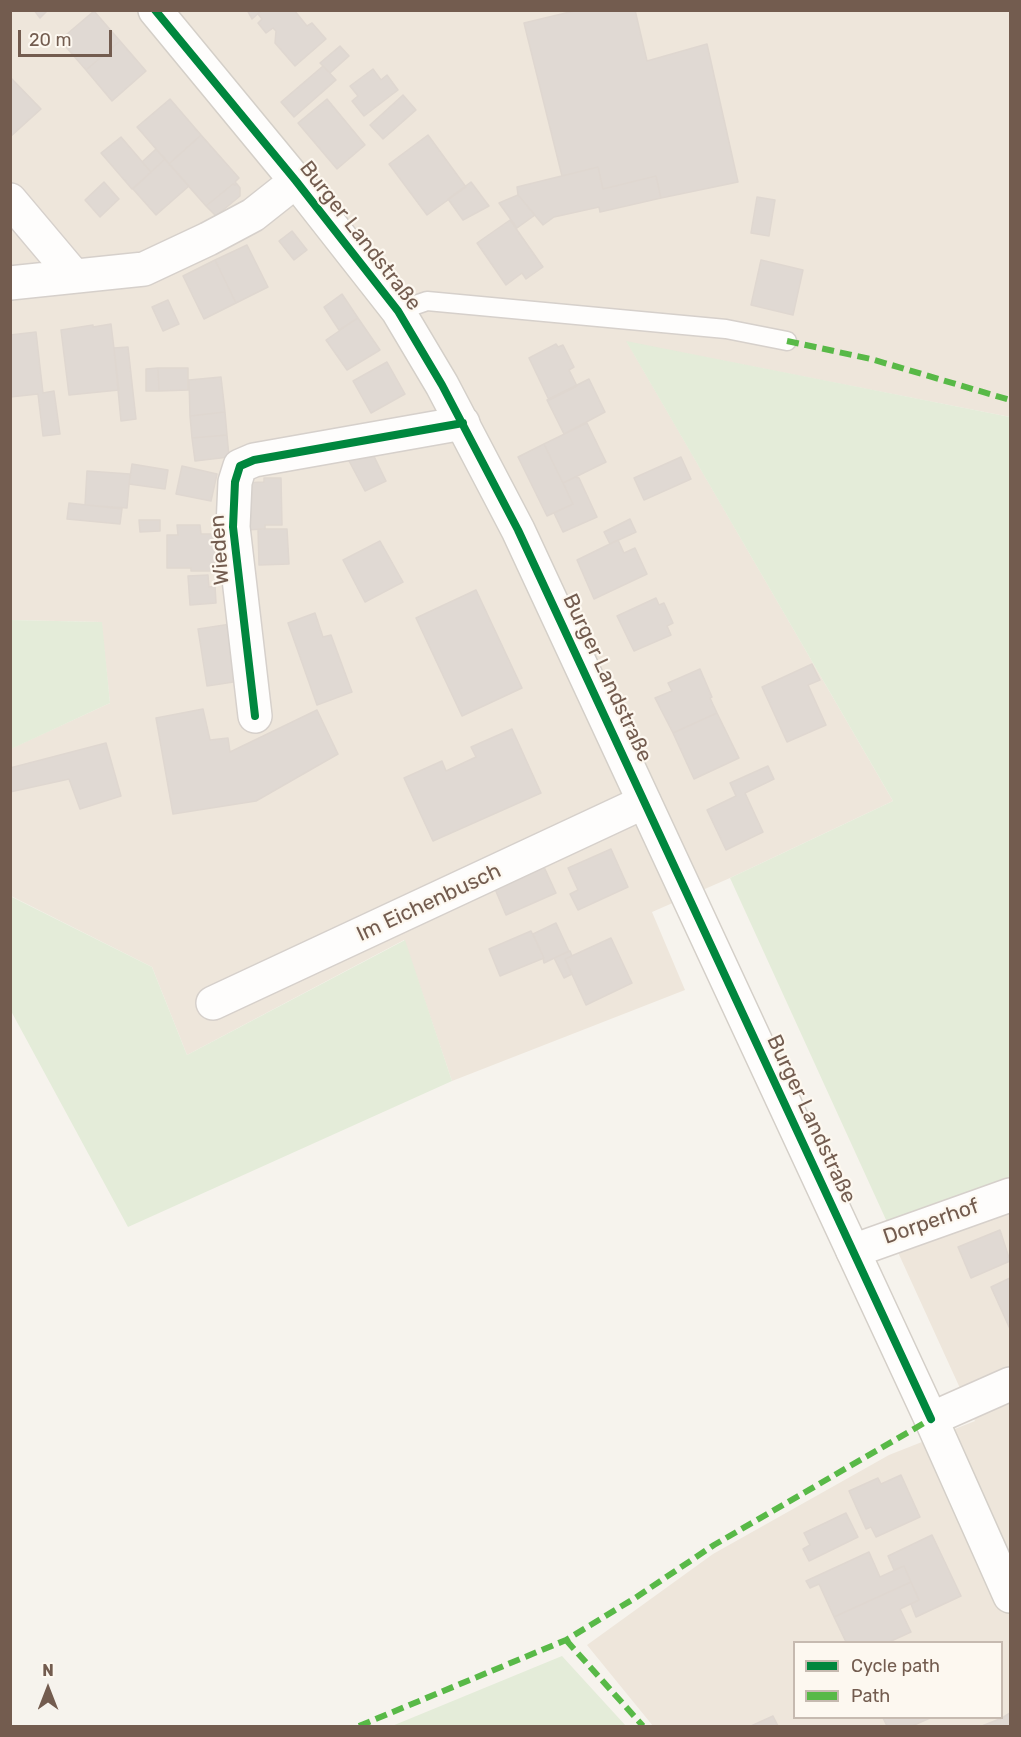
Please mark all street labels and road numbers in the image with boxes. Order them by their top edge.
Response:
street label: Burger Landstraße [294,156,426,316]
street label: Wieden [205,514,235,586]
street label: Burger Landstraße [557,590,657,766]
street label: Im Eichenbusch [353,859,505,947]
street label: Burger Landstraße [761,1031,861,1207]
street label: Dorperhof [880,1194,982,1250]

